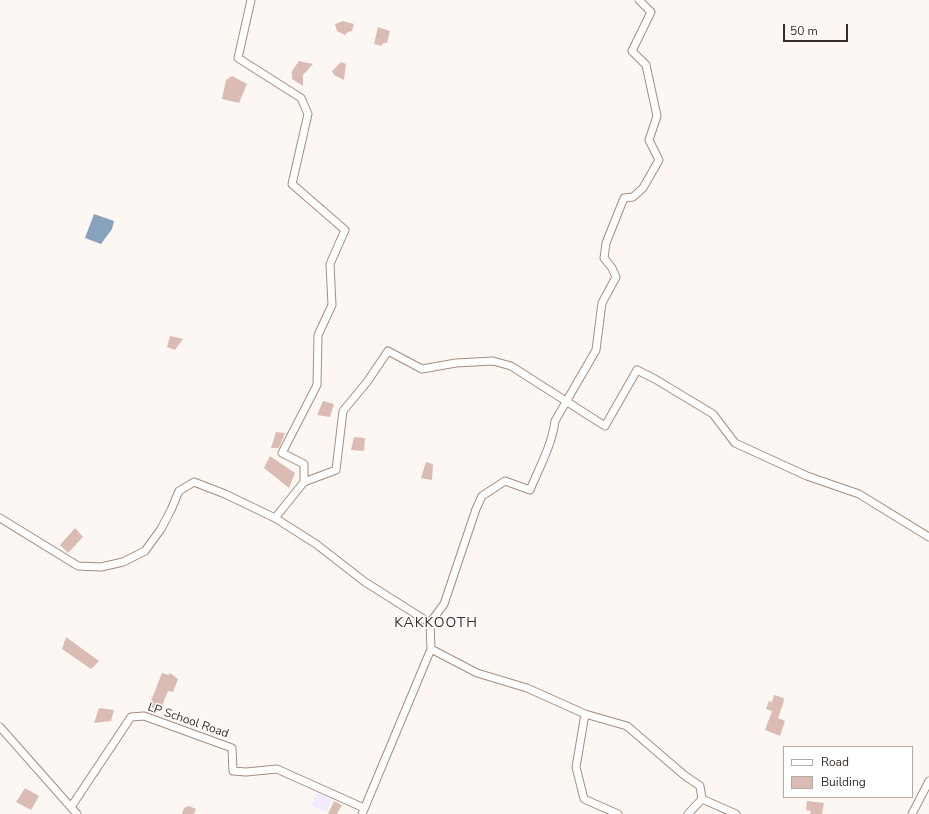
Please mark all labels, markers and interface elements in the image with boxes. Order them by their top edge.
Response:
scale bar [785,16,850,42]
text: 50 m [790,23,818,39]
district label: KAKKOOTH [394,616,478,632]
street label: LP School Road [146,700,230,742]
legend [783,746,913,798]
text: Road [821,754,849,770]
text: Building [821,774,866,790]

